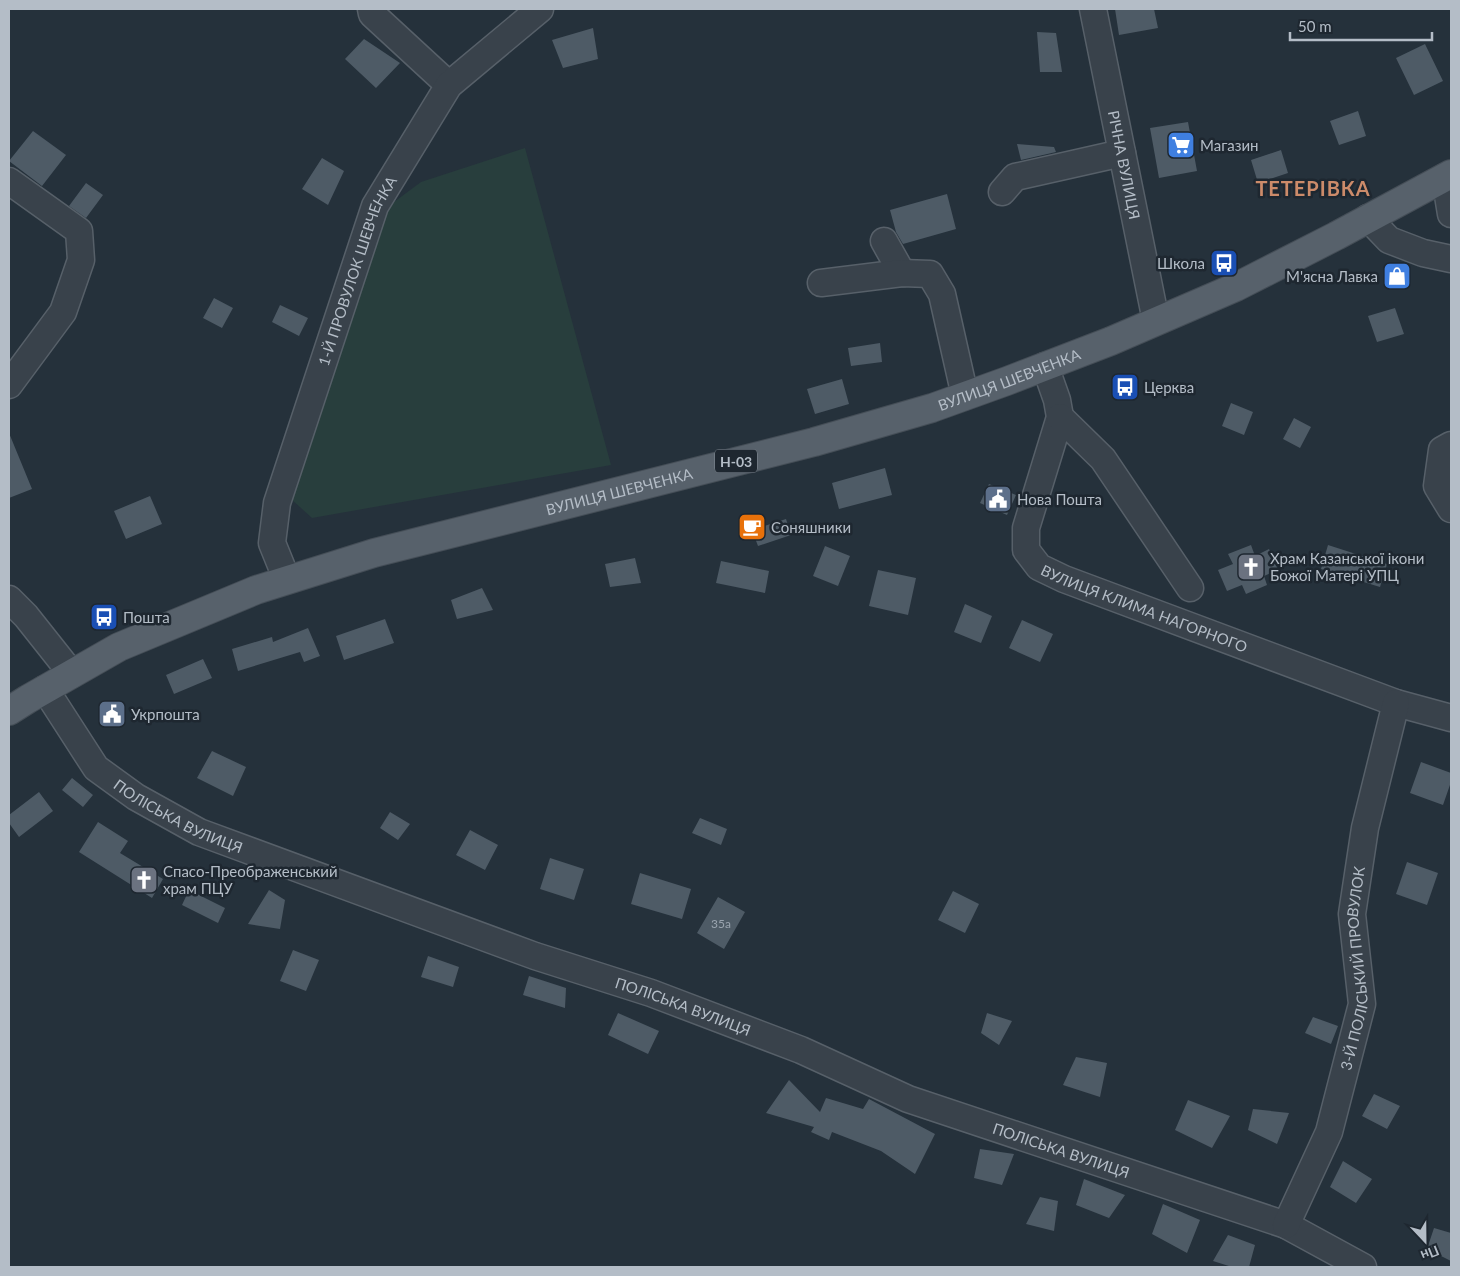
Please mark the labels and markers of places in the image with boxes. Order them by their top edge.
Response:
supermarket icon: Магазин [1166,130,1196,160]
place label: Магазин [1200,136,1259,154]
bus stop icon: Школа [1209,248,1239,278]
place label: Школа [1157,254,1205,272]
shop icon: М'ясна Лавка [1382,261,1412,291]
place label: М'ясна Лавка [1286,267,1378,285]
bus stop icon: Церква [1110,372,1140,402]
place label: Церква [1144,378,1194,396]
public building icon: Нова Пошта [983,484,1013,514]
place label: Нова Пошта [1017,490,1102,508]
cafe icon: Соняшники [737,512,767,542]
place label: Соняшники [771,518,851,536]
place label: Храм Казанської ікони Божої Матері УПЦ [1270,549,1424,584]
church icon: Храм Казанської ікони Божої Матері УПЦ [1236,552,1266,582]
bus stop icon: Пошта [89,602,119,632]
place label: Пошта [123,608,170,626]
public building icon: Укрпошта [97,699,127,729]
place label: Укрпошта [131,705,200,723]
place label: Спасо-Преображенський храм ПЦУ [163,862,338,897]
church icon: Спасо-Преображенський храм ПЦУ [129,865,159,895]

